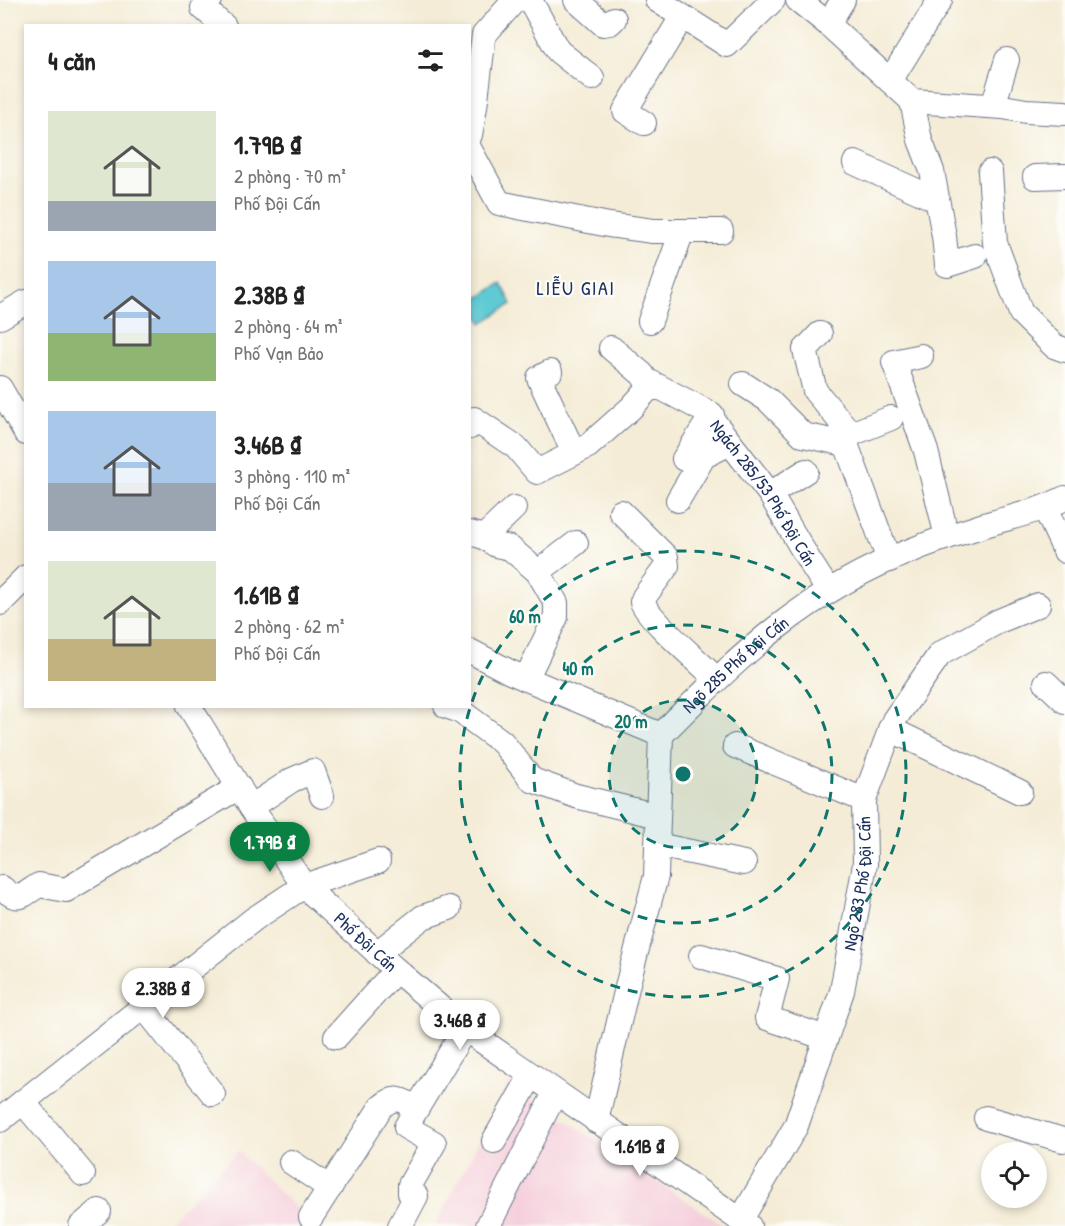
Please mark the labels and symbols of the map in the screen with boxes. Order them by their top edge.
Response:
district label: LIỄU GIAI [537,274,615,301]
street label: Ngách 285/53 Phố Đội Cấn [705,414,823,570]
text: 60 m [509,604,541,629]
street label: Ngõ 285 Phố Đội Cấn [676,610,794,718]
text: 40 m [562,656,594,681]
text: 20 m [615,709,647,734]
centre of rings [673,764,693,784]
street label: Ngõ 283 Phố Đội Cấn [837,816,877,952]
pin: 1.79B ₫ [215,822,325,873]
street label: Phố Đội Cấn [329,906,403,977]
pin: 2.38B ₫ [108,968,218,1019]
pin: 3.46B ₫ [405,1000,515,1051]
pin: 1.61B ₫ [585,1126,695,1177]

